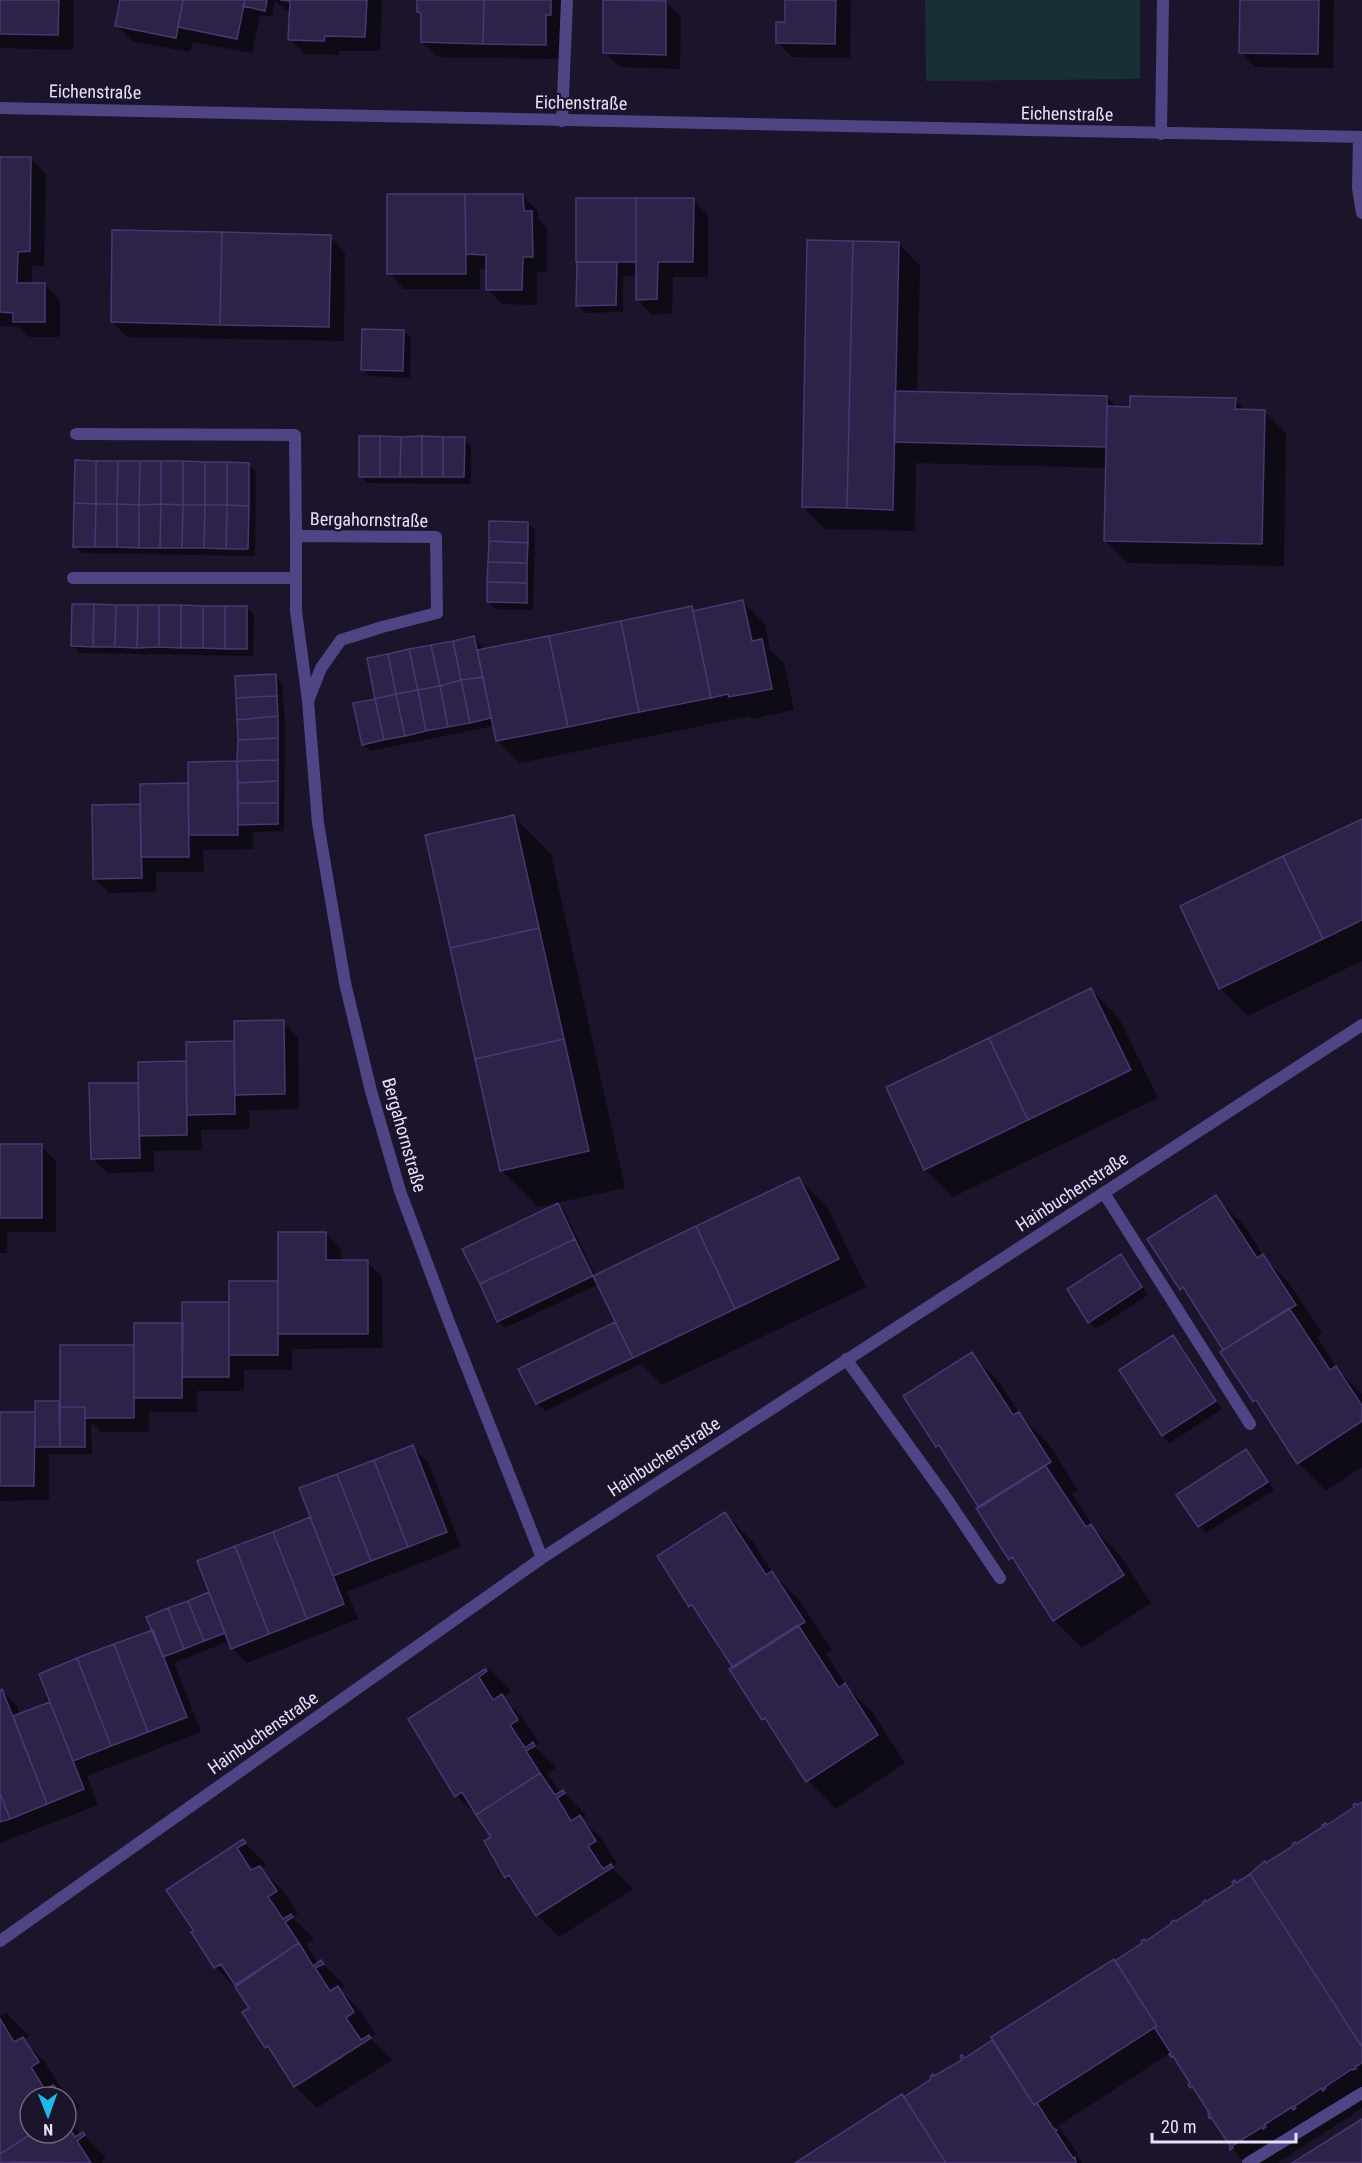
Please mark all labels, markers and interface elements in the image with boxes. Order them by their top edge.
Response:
street label: Eichenstraße [49,80,141,103]
street label: Eichenstraße [535,91,627,114]
street label: Eichenstraße [1021,102,1113,125]
street label: Bergahornstraße [310,508,428,531]
street label: Bergahornstraße [378,1075,431,1195]
street label: Hainbuchenstraße [1012,1148,1132,1236]
street label: Hainbuchenstraße [604,1413,724,1501]
street label: Hainbuchenstraße [204,1687,322,1778]
north arrow [18,2085,78,2145]
scale bar [1152,2106,1296,2144]
text: 20 m [1161,2116,1196,2137]
text: N [43,2120,53,2139]

